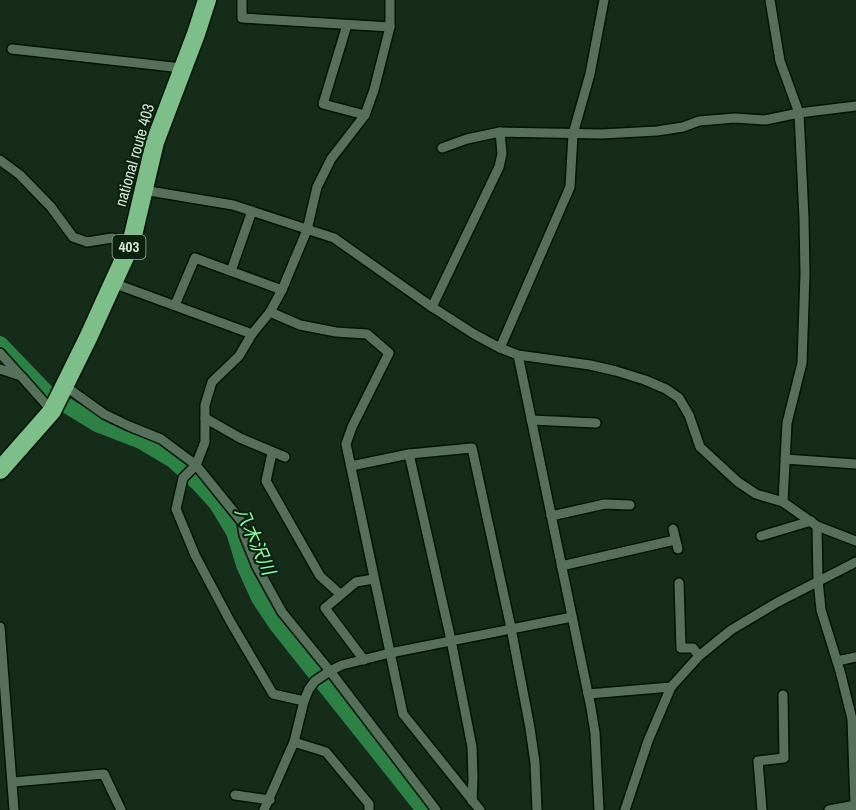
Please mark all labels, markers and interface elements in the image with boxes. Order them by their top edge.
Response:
street label: national route 403 [109,101,159,209]
road number: 403 [112,235,146,259]
water label: 八木沢川 [229,503,282,581]

